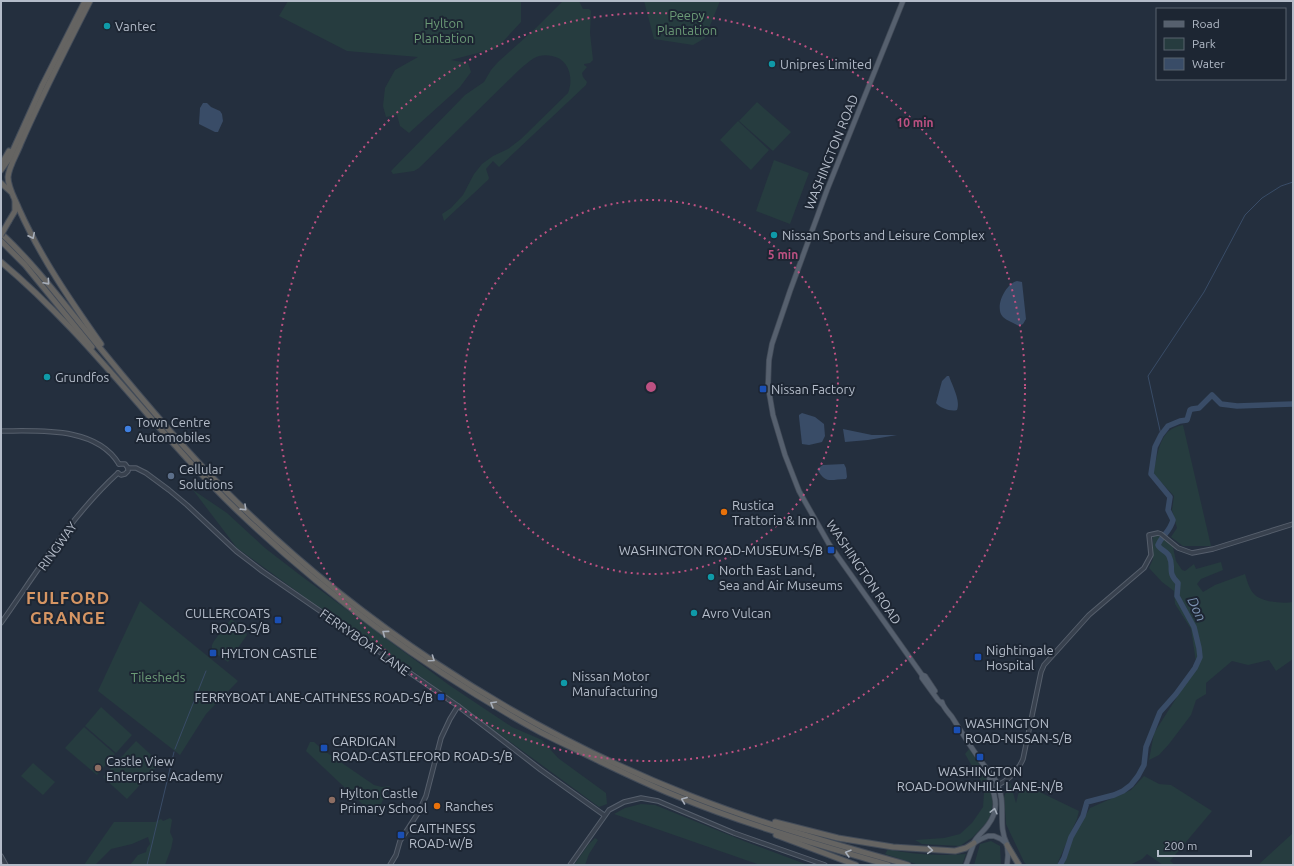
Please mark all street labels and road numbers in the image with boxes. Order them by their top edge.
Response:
street label: WASHINGTON ROAD [802,93,860,211]
street label: WASHINGTON ROAD [824,517,904,627]
street label: RINGWAY [35,519,79,573]
street label: FERRYBOAT LANE [318,606,412,678]

